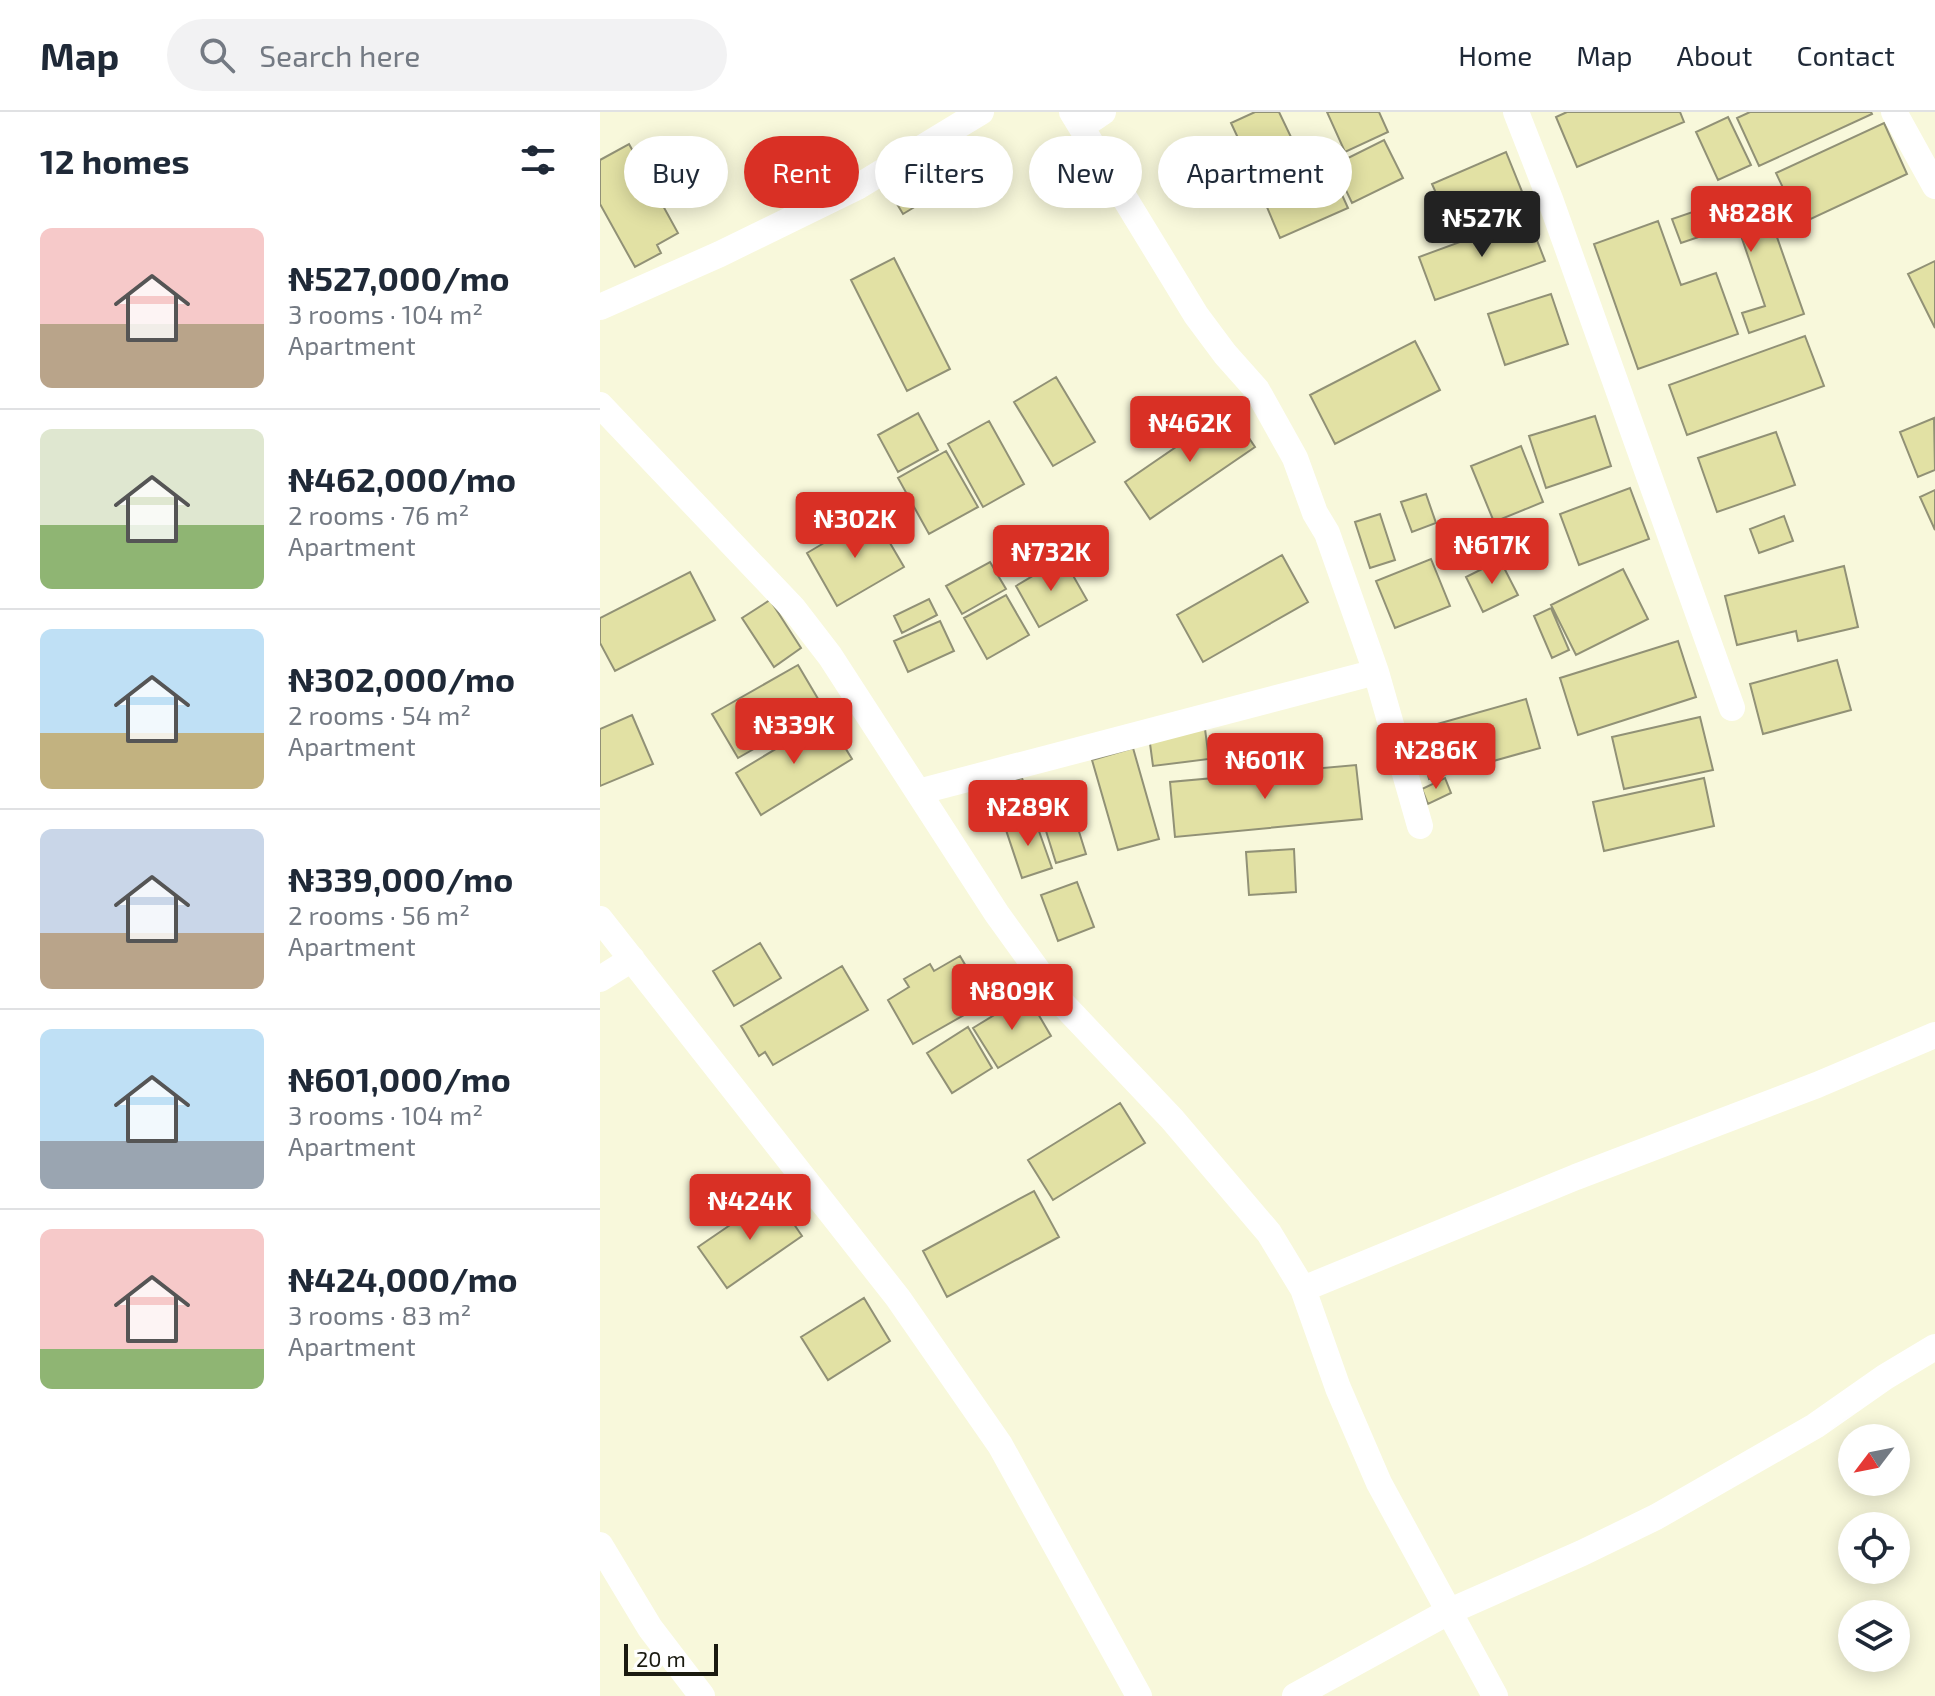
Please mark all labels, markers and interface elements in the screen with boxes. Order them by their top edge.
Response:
search box [167,19,727,91]
text: Map [40,32,119,78]
icon: search [195,33,239,77]
text: Search here [259,37,420,73]
text: Home [1458,38,1532,72]
text: Map [1576,38,1633,72]
text: About [1677,38,1752,72]
text: Contact [1796,38,1895,72]
chip: Buy [624,136,728,208]
chip: Rent [744,136,859,208]
chip: Filters [875,136,1013,208]
chip: New [1029,136,1142,208]
chip: Apartment [1158,136,1352,208]
icon: filters [516,138,560,182]
text: 12 homes [40,140,189,181]
pin: ₦828K [1695,186,1807,254]
pin: ₦527K [1426,191,1538,259]
text: ₦828K [1709,196,1793,227]
text: ₦527K [1442,201,1522,232]
text: ₦527,000/mo [288,257,510,298]
icon: home [104,260,200,356]
text: 3 rooms · 104 m² [288,298,483,329]
text: Apartment [288,329,416,360]
pin: ₦462K [1134,396,1246,464]
text: ₦462K [1148,406,1232,437]
text: ₦462,000/mo [288,458,516,499]
icon: home [104,461,200,557]
pin: ₦302K [799,492,911,560]
text: 2 rooms · 76 m² [288,499,469,530]
text: ₦302K [814,502,896,533]
pin: ₦617K [1436,518,1548,586]
pin: ₦732K [995,525,1107,593]
text: ₦617K [1454,528,1530,559]
text: Apartment [288,530,416,561]
text: ₦732K [1011,535,1091,566]
text: ₦302,000/mo [288,658,515,699]
icon: home [104,661,200,757]
pin: ₦339K [738,698,850,766]
text: 2 rooms · 54 m² [288,699,471,730]
text: ₦339K [753,708,835,739]
pin: ₦286K [1380,723,1492,791]
text: Apartment [288,730,416,761]
pin: ₦601K [1209,733,1321,801]
text: ₦286K [1394,733,1478,764]
text: ₦601K [1225,743,1305,774]
pin: ₦289K [972,780,1084,848]
text: ₦289K [986,790,1070,821]
text: ₦339,000/mo [288,858,513,899]
icon: home [104,861,200,957]
text: 2 rooms · 56 m² [288,899,470,930]
text: Apartment [288,930,416,961]
pin: ₦809K [956,964,1068,1032]
text: ₦809K [970,974,1054,1005]
text: ₦601,000/mo [288,1058,511,1099]
icon: home [104,1061,200,1157]
text: 3 rooms · 104 m² [288,1099,483,1130]
text: Apartment [288,1130,416,1161]
pin: ₦424K [694,1174,806,1242]
text: ₦424K [708,1184,792,1215]
text: ₦424,000/mo [288,1258,518,1299]
icon: home [104,1261,200,1357]
text: 3 rooms · 83 m² [288,1299,471,1330]
text: Apartment [288,1330,416,1361]
north arrow [1838,1424,1910,1496]
map controls [1838,1424,1910,1672]
button: locate [1838,1512,1910,1584]
button: layers [1838,1600,1910,1672]
scale bar [624,1640,718,1676]
text: 20 m [636,1645,686,1671]

